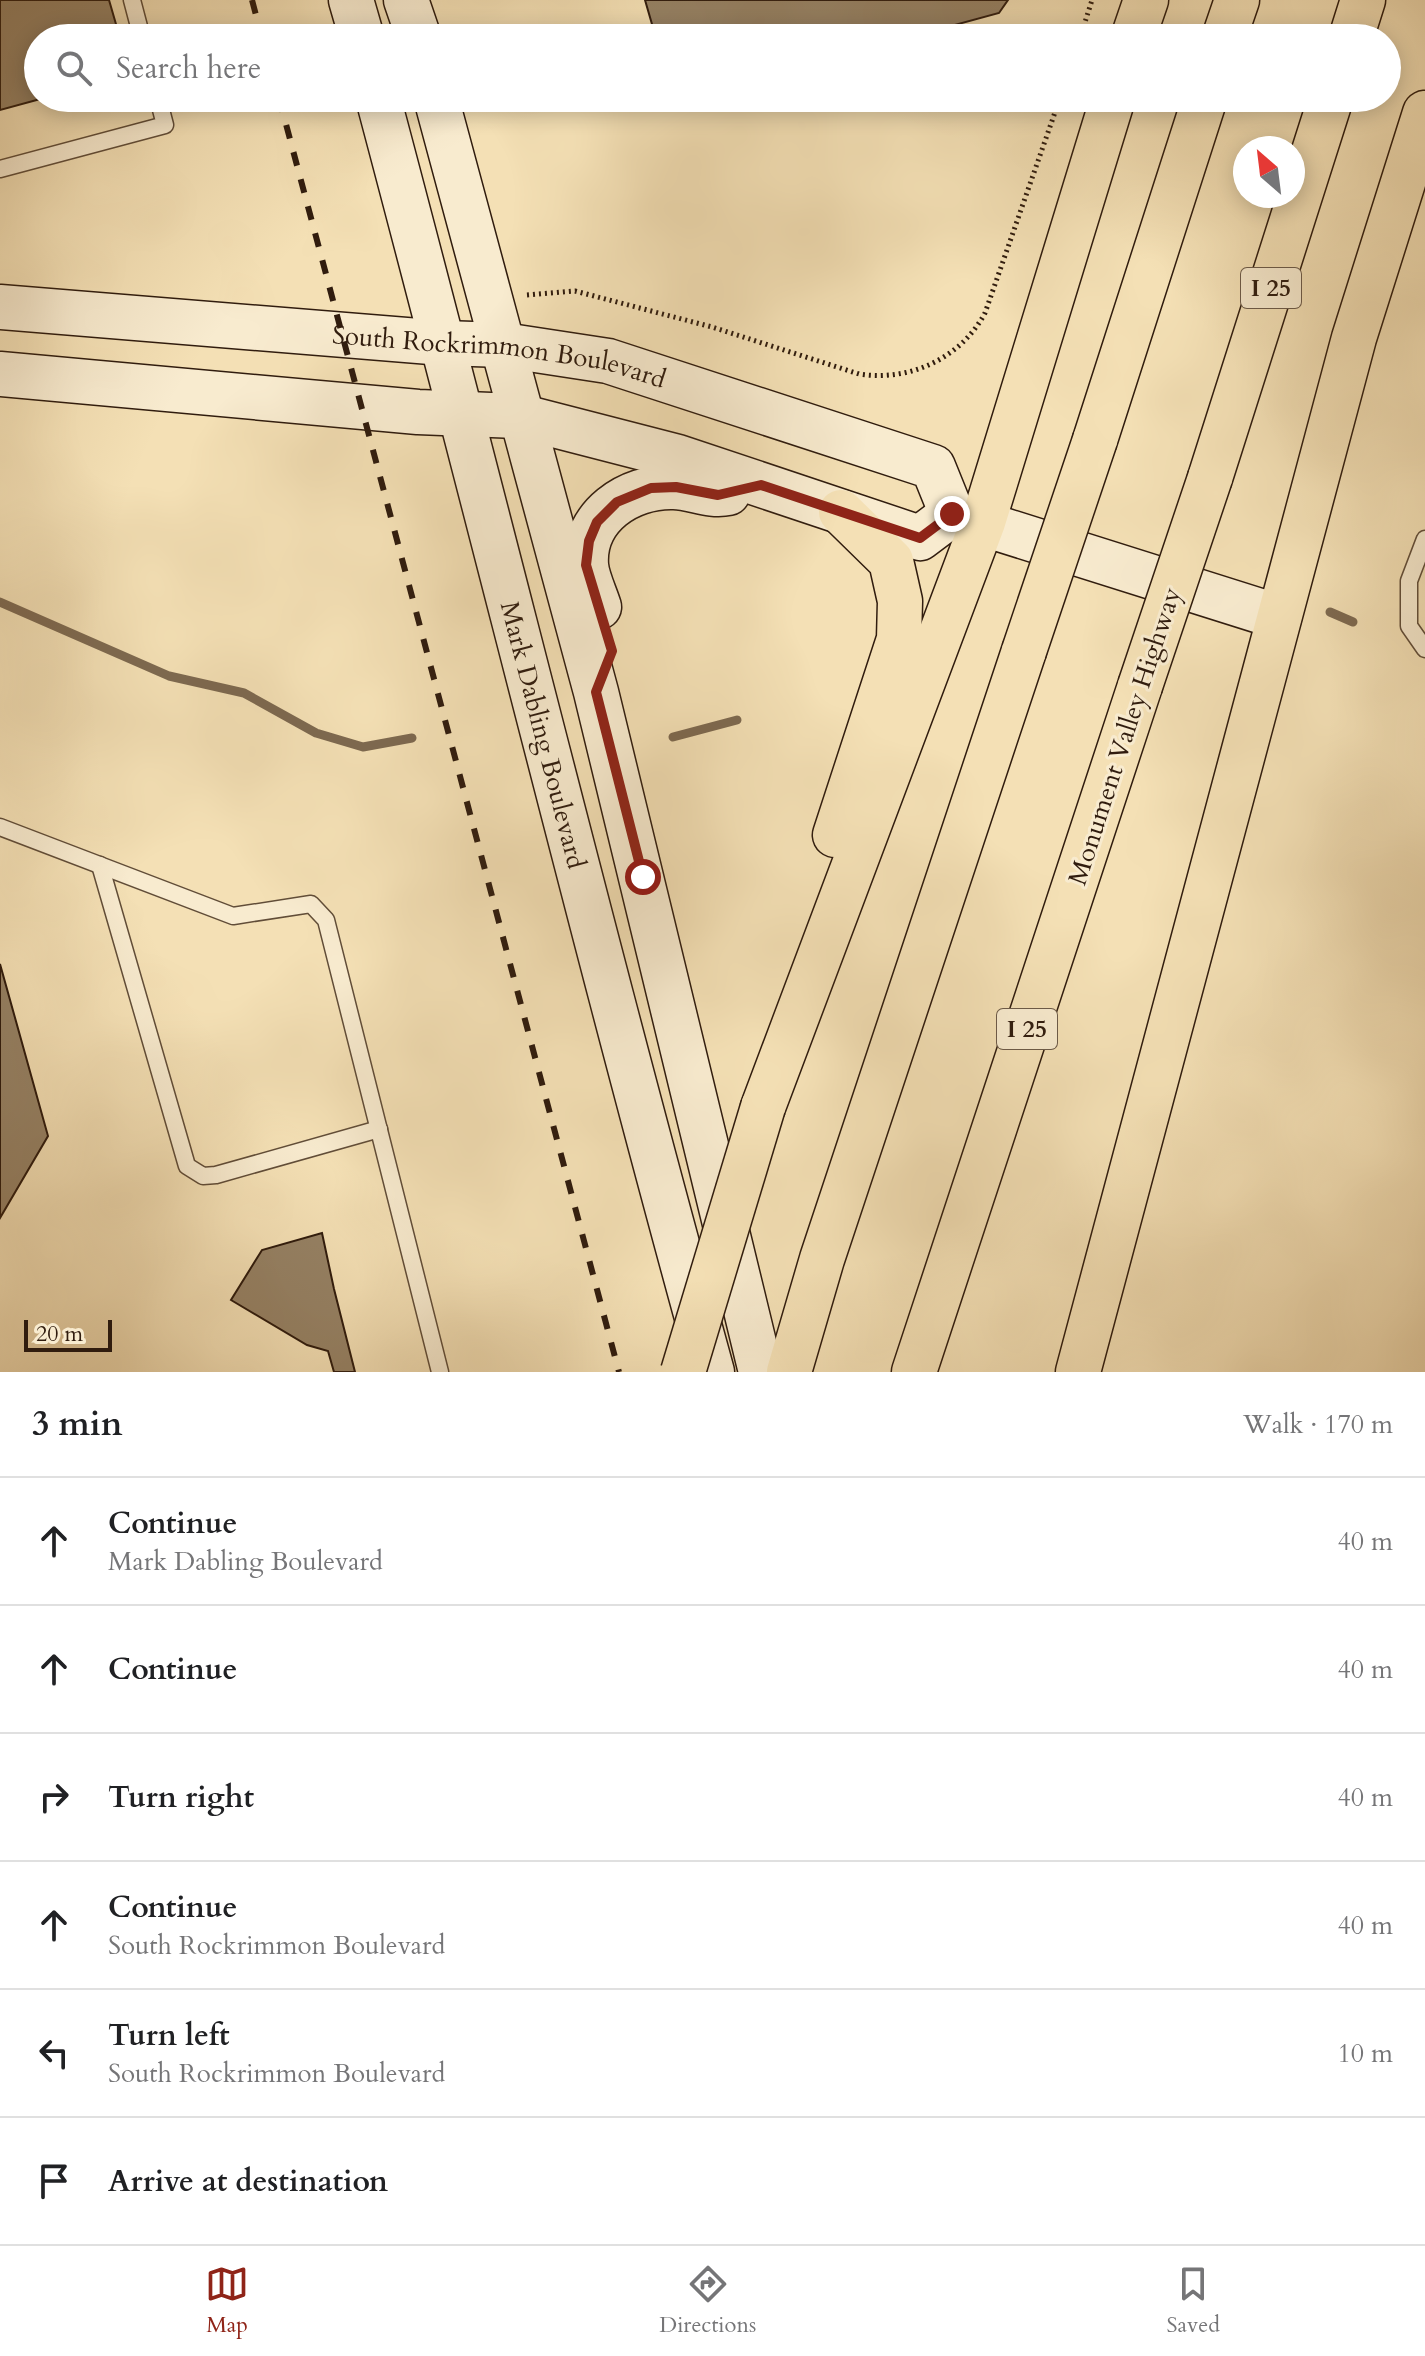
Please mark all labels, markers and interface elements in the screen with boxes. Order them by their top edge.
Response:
search box [24,24,1401,112]
icon: search [52,46,96,90]
text: Search here [116,48,261,89]
north arrow [1233,136,1305,208]
road number: I 25 [1241,268,1301,308]
street label: South Rockrimmon Boulevard [331,317,671,397]
route end [934,496,970,532]
street label: Monument Valley Highway [1060,583,1189,890]
street label: Mark Dabling Boulevard [492,598,594,873]
route start [625,859,661,895]
road number: I 25 [997,1009,1057,1049]
scale bar [24,1316,112,1352]
text: 20 m [36,1319,83,1349]
text: 3 min [32,1401,123,1447]
text: Walk · 170 m [1243,1407,1393,1442]
text: Continue [108,1503,237,1544]
icon: ahead [32,1519,76,1563]
text: 40 m [1337,1524,1393,1559]
text: Mark Dabling Boulevard [108,1544,383,1579]
icon: ahead [32,1647,76,1691]
text: Continue [108,1649,237,1690]
text: 40 m [1337,1652,1393,1687]
icon: right [32,1775,76,1819]
text: Turn right [108,1777,254,1818]
text: 40 m [1337,1780,1393,1815]
text: Continue [108,1887,237,1928]
icon: ahead [32,1903,76,1947]
text: 40 m [1337,1908,1393,1943]
text: South Rockrimmon Boulevard [108,1928,445,1963]
text: Turn left [108,2015,230,2056]
icon: left [32,2031,76,2075]
text: 10 m [1337,2036,1393,2071]
text: South Rockrimmon Boulevard [108,2056,445,2091]
icon: arrive [32,2159,76,2203]
text: Arrive at destination [108,2161,388,2202]
tab: Map [205,2262,249,2340]
tab: Directions [659,2262,756,2340]
tab: Saved [1167,2262,1220,2340]

